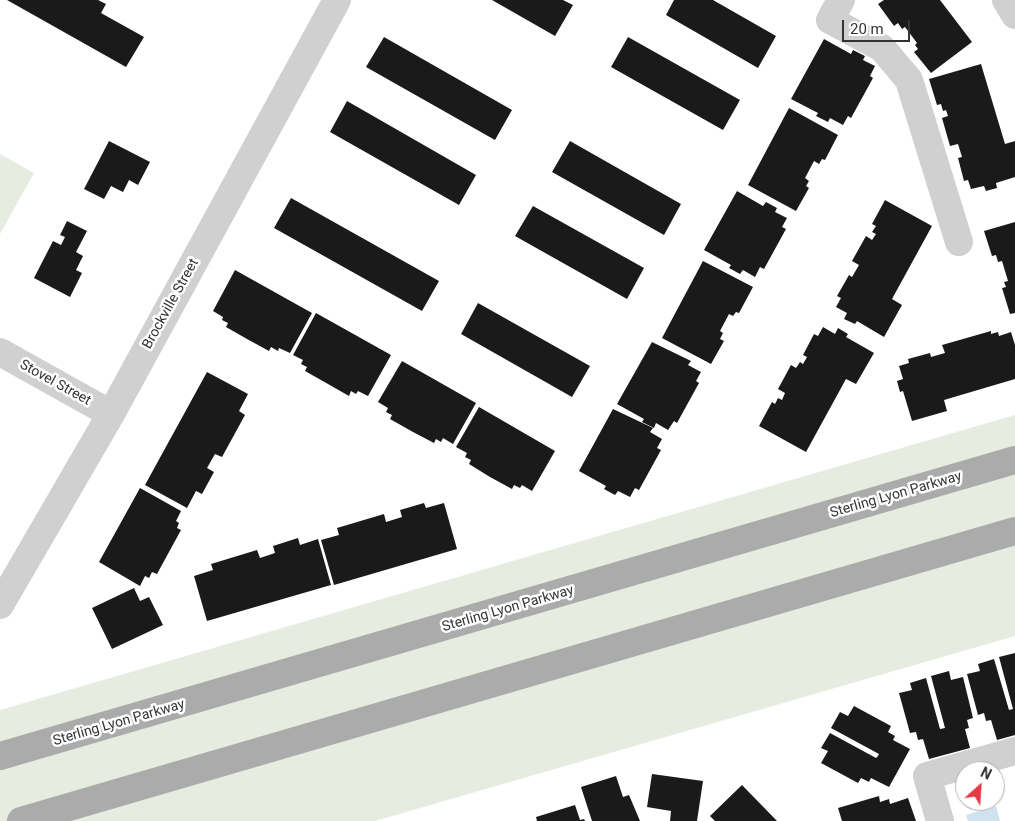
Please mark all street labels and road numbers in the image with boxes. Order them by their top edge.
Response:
street label: Brockville Street [139,256,203,352]
street label: Stovel Street [17,357,93,409]
street label: Sterling Lyon Parkway [828,468,964,522]
street label: Sterling Lyon Parkway [440,582,576,636]
street label: Sterling Lyon Parkway [51,696,187,750]

